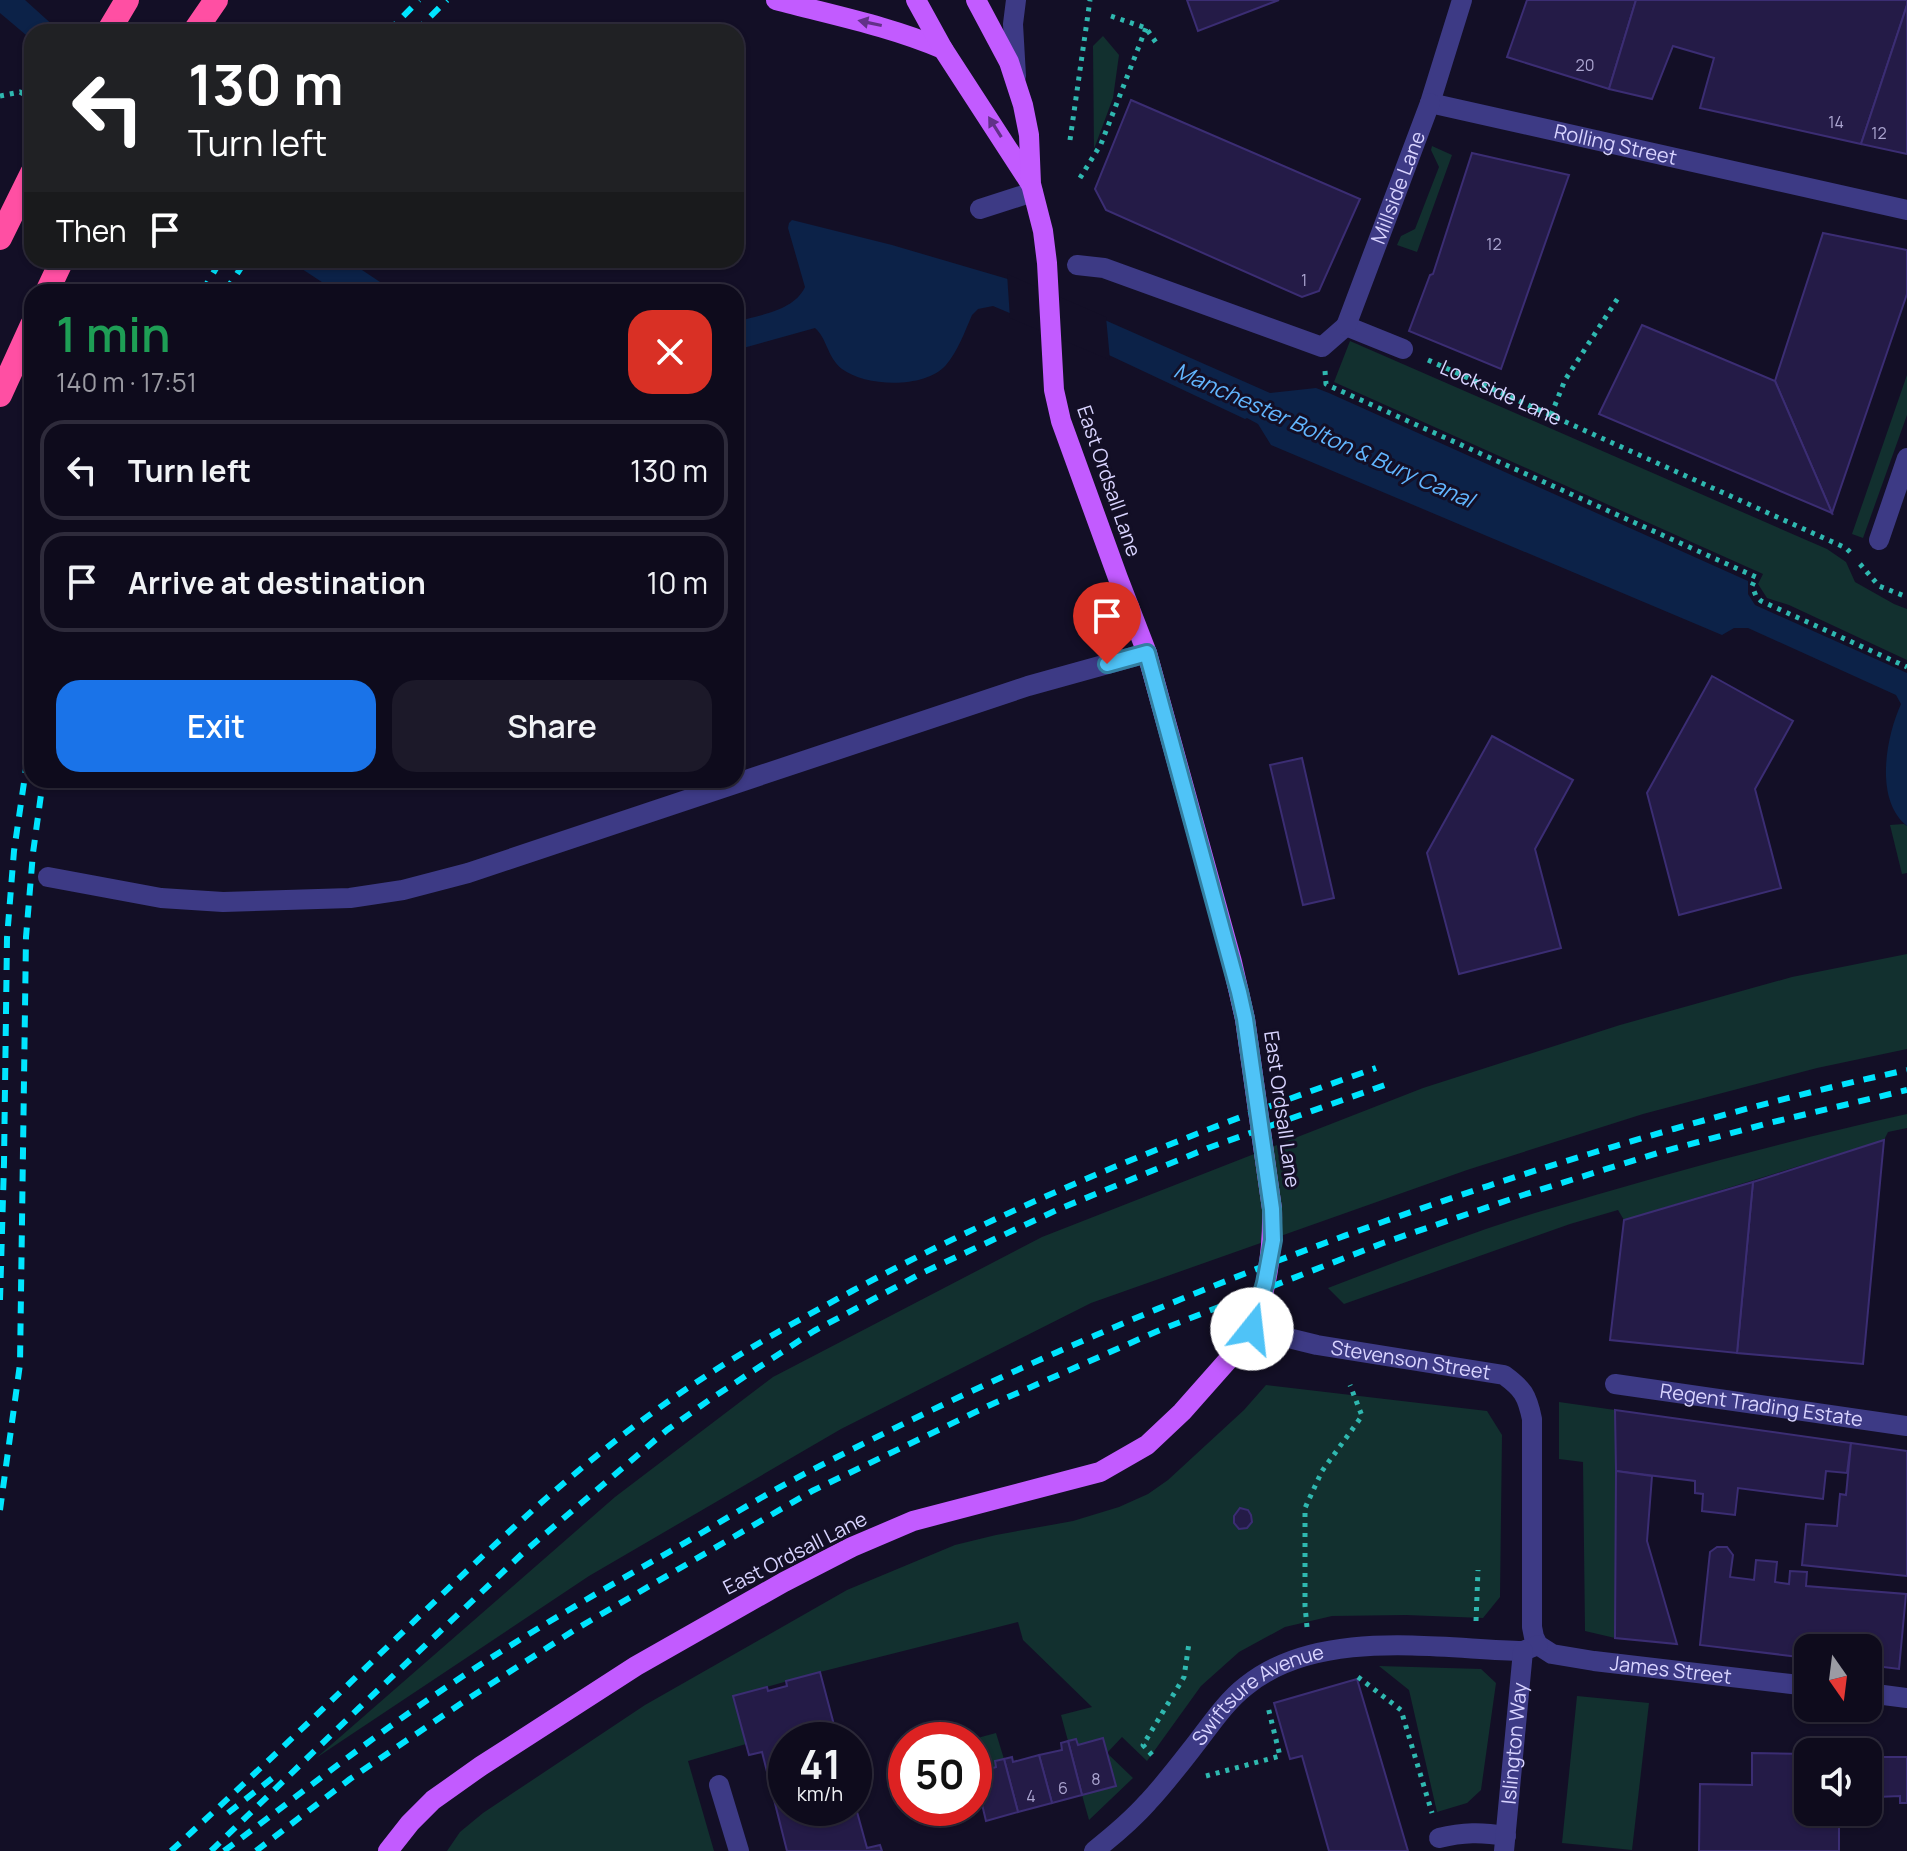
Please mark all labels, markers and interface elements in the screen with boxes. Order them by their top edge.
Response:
one-way arrow [857,17,882,29]
text: 130 m [188,45,344,122]
house number: 20 [1576,54,1594,76]
icon: left [56,56,160,160]
house number: 14 [1828,111,1844,133]
one-way arrow [988,116,1002,138]
street label: Rolling Street [1552,117,1680,171]
text: Turn left [188,118,327,167]
house number: 12 [1871,122,1887,144]
street label: Millside Lane [1364,127,1431,248]
icon: arrive [143,208,187,252]
text: Then [56,210,127,251]
house number: 12 [1486,233,1502,255]
house number: 1 [1301,269,1307,291]
text: 1 min [56,301,170,366]
button: close [628,310,712,394]
street label: Lockside Lane [1436,353,1566,431]
water label: Manchester Bolton & Bury Canal [1170,355,1481,516]
text: 140 m · 17:51 [56,364,197,400]
street label: East Ordsall Lane [1071,402,1148,560]
icon: left [60,448,104,492]
text: Turn left [128,450,251,491]
text: 130 m [630,450,708,491]
icon: arrive [60,560,104,604]
text: Arrive at destination [128,562,426,603]
text: 10 m [647,562,708,603]
pin [1073,582,1141,664]
icon: arrive [1085,594,1129,638]
button: Exit [56,680,376,772]
button: Share [392,680,712,772]
street label: East Ordsall Lane [1258,1029,1307,1189]
position arrow [1210,1287,1294,1371]
street label: Stevenson Street [1329,1333,1493,1386]
street label: Regent Trading Estate [1658,1377,1865,1433]
street label: East Ordsall Lane [718,1505,871,1600]
north arrow [1794,1634,1882,1722]
map controls [1794,1634,1882,1826]
street label: Swiftsure Avenue [1185,1638,1326,1751]
street label: James Street [1609,1649,1733,1690]
street label: Islington Way [1494,1681,1533,1806]
speed limit sign: 50 [888,1722,992,1826]
text: 41 [799,1736,841,1791]
button: sound [1794,1738,1882,1826]
house number: 8 [1091,1768,1101,1790]
house number: 6 [1058,1777,1068,1799]
text: km/h [797,1780,843,1807]
house number: 4 [1026,1785,1036,1807]

